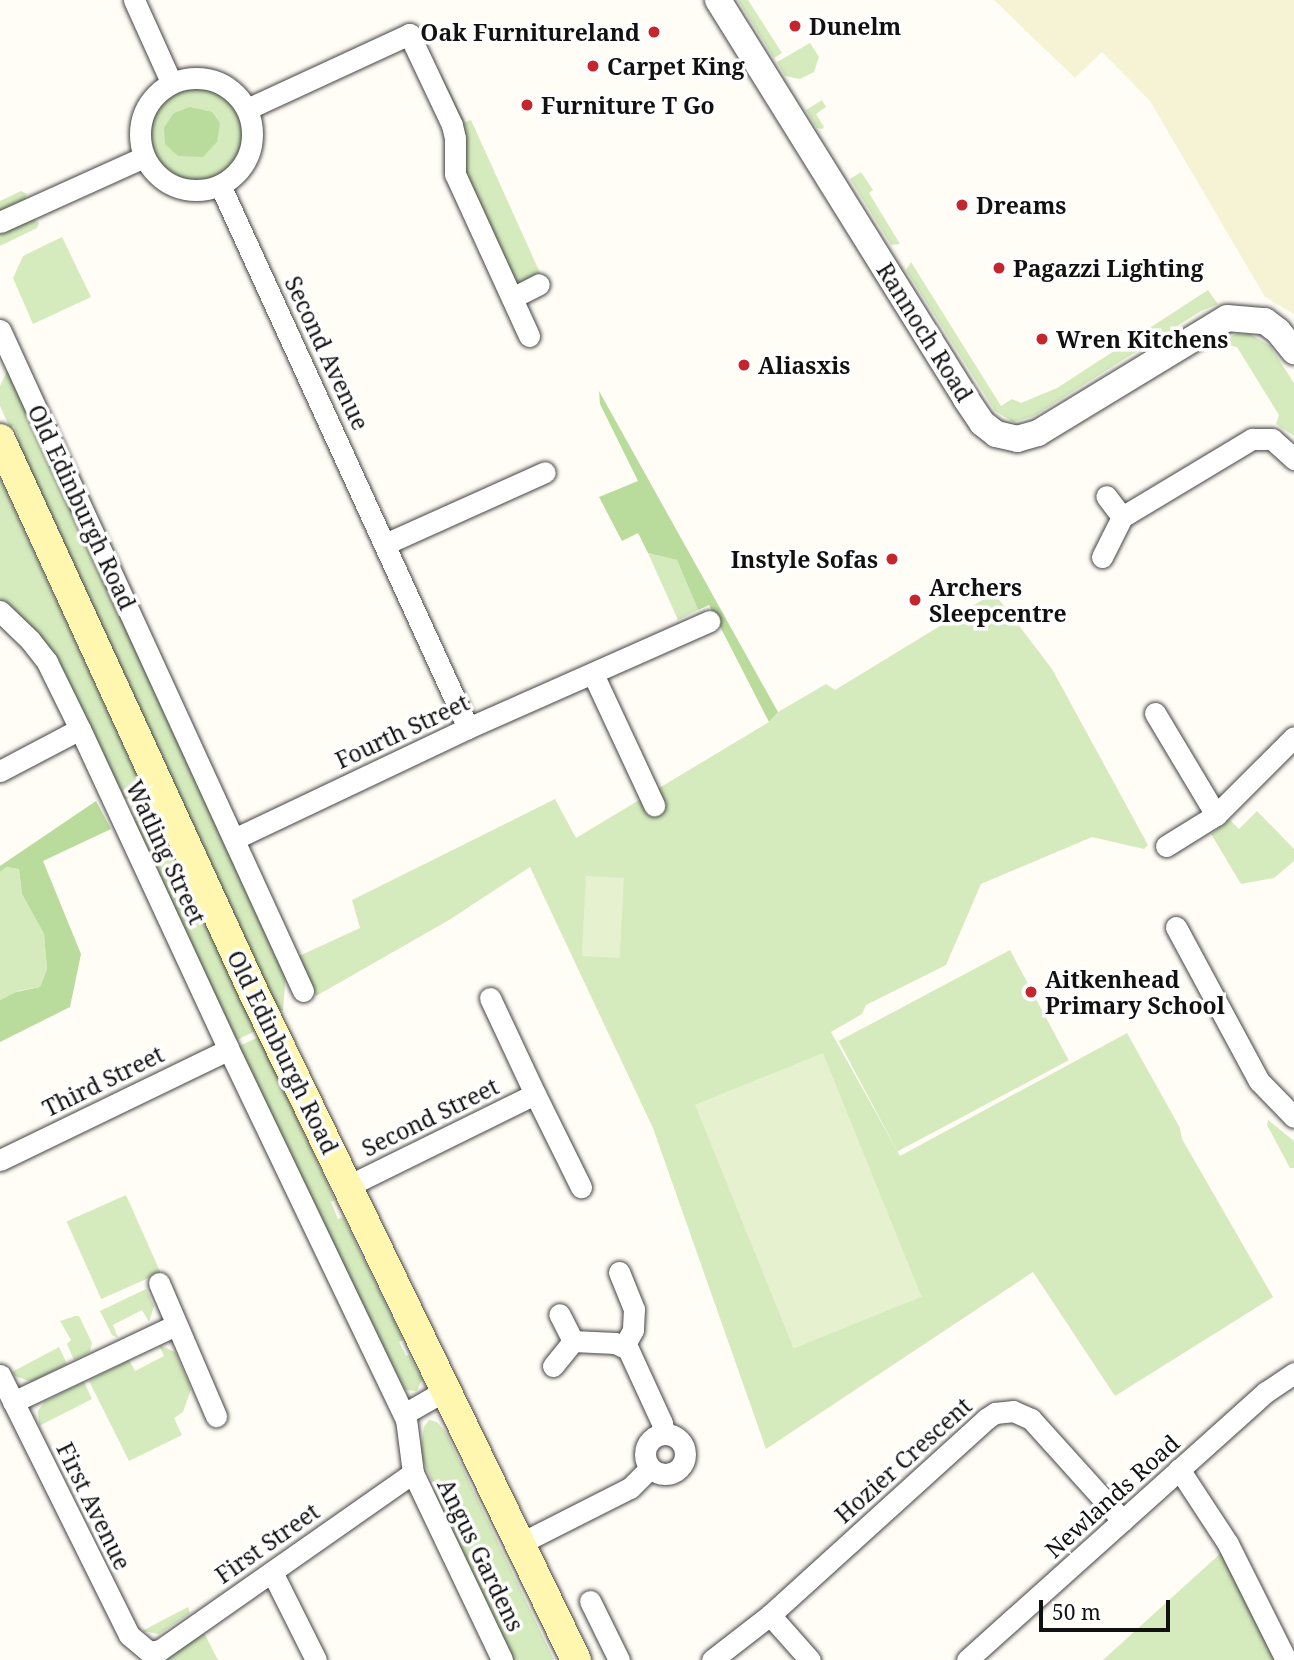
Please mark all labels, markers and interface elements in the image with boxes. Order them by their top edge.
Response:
place label: Dunelm [809,12,901,40]
place label: Oak Furnitureland [420,18,640,46]
marker: Dunelm [787,18,803,34]
marker: Oak Furnitureland [646,24,662,40]
place label: Carpet King [607,52,745,80]
marker: Carpet King [585,58,601,74]
place label: Furniture T Go [541,91,715,119]
marker: Furniture T Go [519,97,535,113]
place label: Dreams [976,191,1066,219]
marker: Dreams [954,197,970,213]
place label: Pagazzi Lighting [1013,254,1204,282]
street label: Rannoch Road [871,258,979,406]
marker: Pagazzi Lighting [991,260,1007,276]
street label: Second Avenue [279,272,375,434]
place label: Wren Kitchens [1056,325,1228,353]
marker: Wren Kitchens [1034,331,1050,347]
place label: Aliasxis [758,351,850,379]
marker: Aliasxis [736,357,752,373]
street label: Old Edinburgh Road [22,400,142,614]
place label: Instyle Sofas [731,545,878,573]
marker: Instyle Sofas [884,551,900,567]
place label: Archers Sleepcentre [929,573,1067,627]
marker: Archers Sleepcentre [907,592,923,608]
street label: Fourth Street [331,688,473,774]
street label: Watling Street [121,776,211,928]
street label: Old Edinburgh Road [222,946,344,1158]
place label: Aitkenhead Primary School [1045,965,1225,1019]
marker: Aitkenhead Primary School [1023,984,1039,1000]
street label: Third Street [38,1040,168,1122]
street label: Second Street [357,1072,503,1162]
street label: Hozier Crescent [829,1392,977,1528]
street label: Newlands Road [1039,1429,1185,1563]
street label: First Avenue [51,1438,137,1574]
street label: Angus Gardens [432,1474,530,1636]
street label: First Street [210,1497,324,1589]
scale bar [1042,1586,1173,1630]
text: 50 m [1052,1598,1101,1626]

